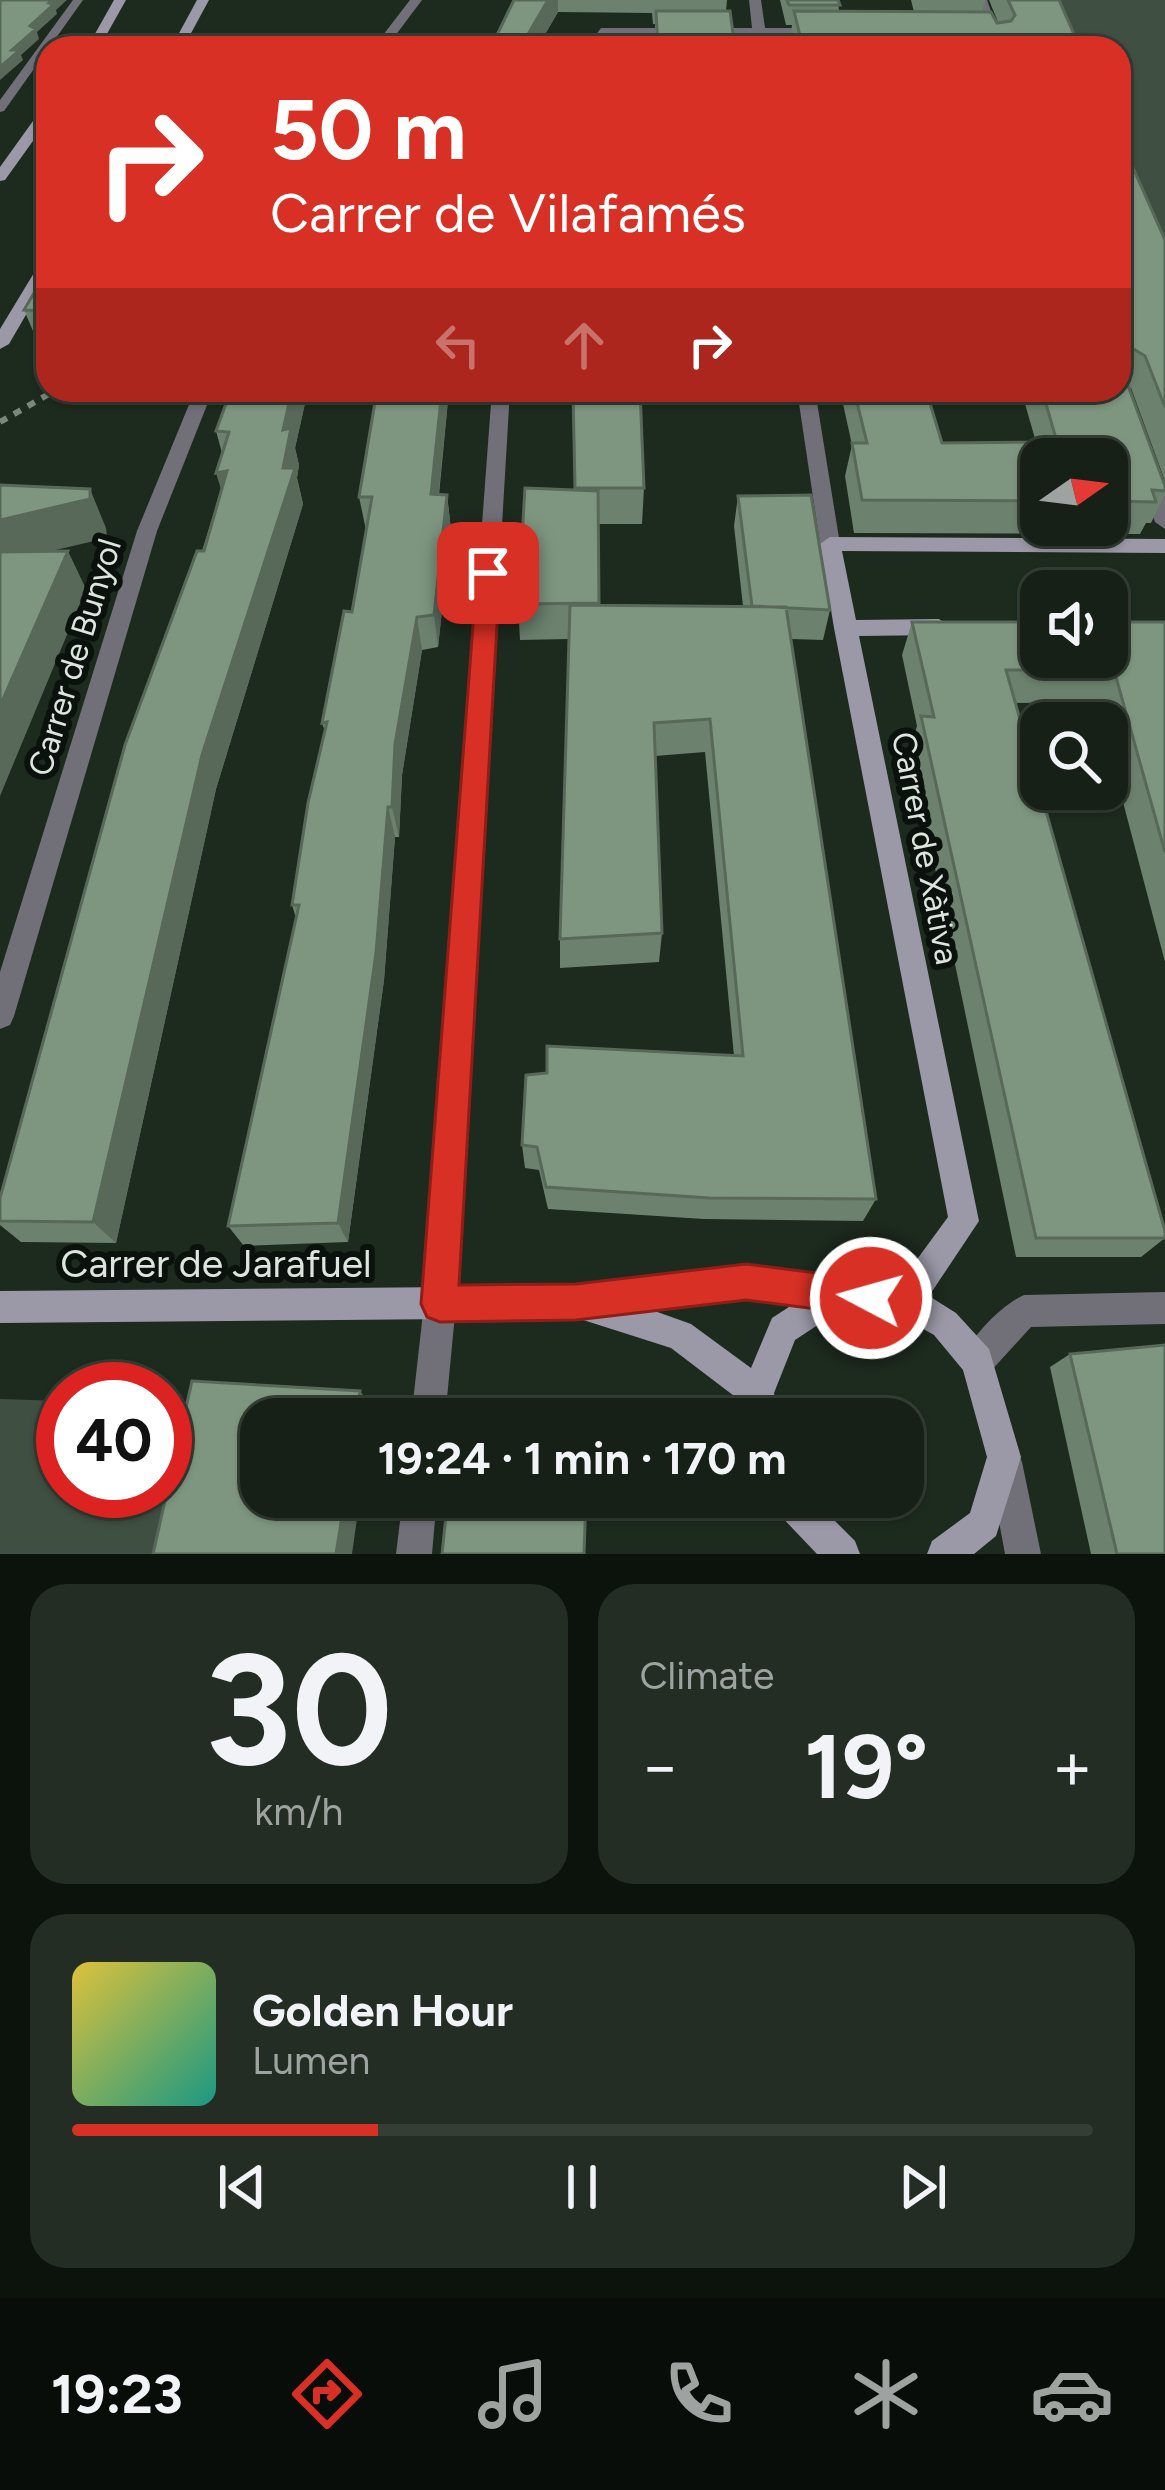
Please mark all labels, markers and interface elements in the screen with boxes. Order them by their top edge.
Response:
text: 50 m [270,79,466,180]
icon: right [72,84,228,240]
text: Carrer de Vilafamés [270,181,746,246]
icon: left [425,312,491,378]
icon: ahead [551,312,617,378]
icon: right [677,312,743,378]
north arrow [1020,438,1128,546]
map controls [1020,438,1128,810]
pin [437,522,539,624]
street label: Carrer de Bunyol [20,534,129,780]
icon: arrive [455,540,521,606]
button: sound [1020,570,1128,678]
button: search [1020,702,1128,810]
street label: Carrer de Xàtiva [884,729,967,968]
position arrow [808,1235,934,1361]
street label: Carrer de Jarafuel [60,1240,372,1287]
speed limit sign: 40 [36,1362,192,1518]
text: 19:24 · 1 min · 170 m [378,1431,786,1485]
text: 30 [205,1616,393,1803]
text: Climate [640,1652,774,1699]
text: 19° [804,1712,928,1821]
text: − [640,1726,681,1806]
text: + [1052,1726,1093,1806]
text: km/h [254,1788,343,1835]
text: Golden Hour [252,1983,513,2037]
text: Lumen [252,2037,370,2084]
icon: previous [209,2154,275,2220]
icon: pause [549,2154,615,2220]
icon: next [890,2154,956,2220]
icon: directions [285,2352,369,2436]
icon: music [471,2352,555,2436]
icon: phone [657,2352,741,2436]
icon: climate [844,2352,928,2436]
icon: car [1030,2352,1114,2436]
text: 19:23 [51,2362,183,2427]

